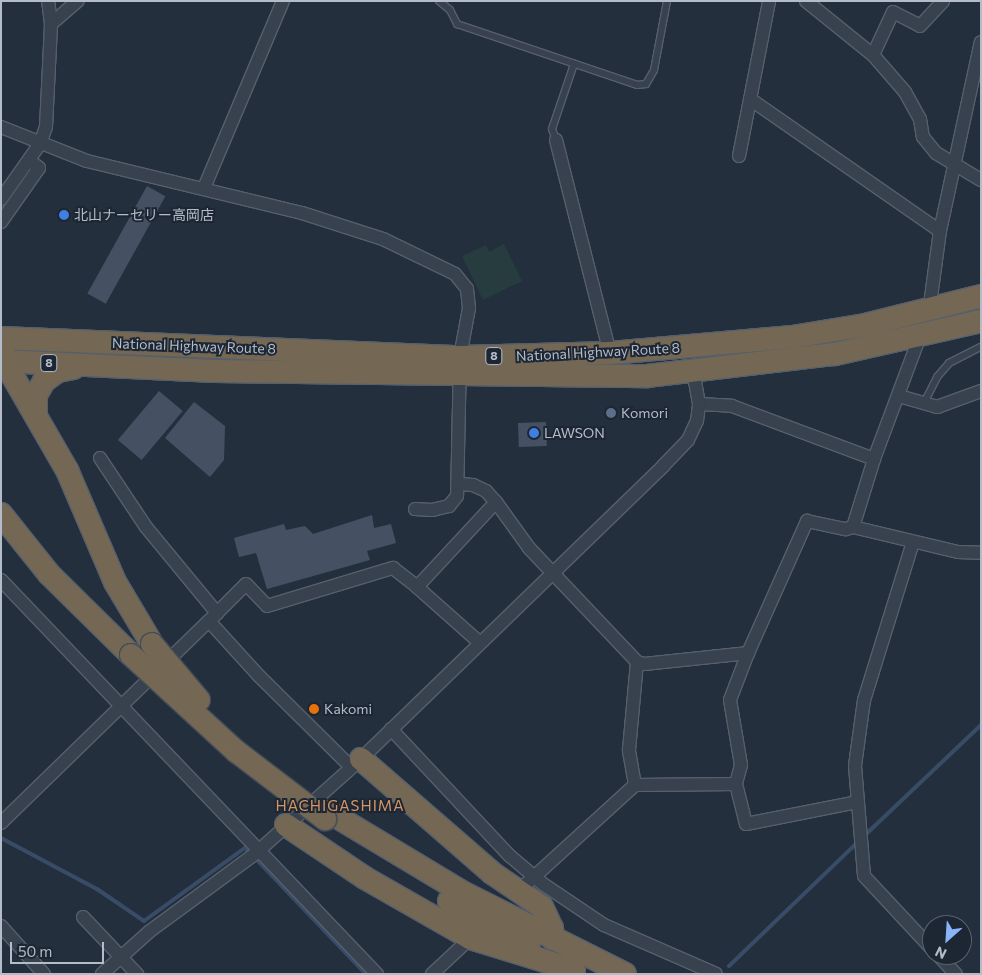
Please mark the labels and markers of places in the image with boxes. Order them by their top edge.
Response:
place label: 北山ナーセリー高岡店 [74,207,214,223]
marker: 北山ナーセリー高岡店 [58,209,70,221]
place label: Komori [621,405,668,421]
marker: Komori [605,407,617,419]
place label: LAWSON [544,425,605,441]
marker: LAWSON [528,427,540,439]
place label: Kakomi [324,701,372,717]
marker: Kakomi [308,703,320,715]

